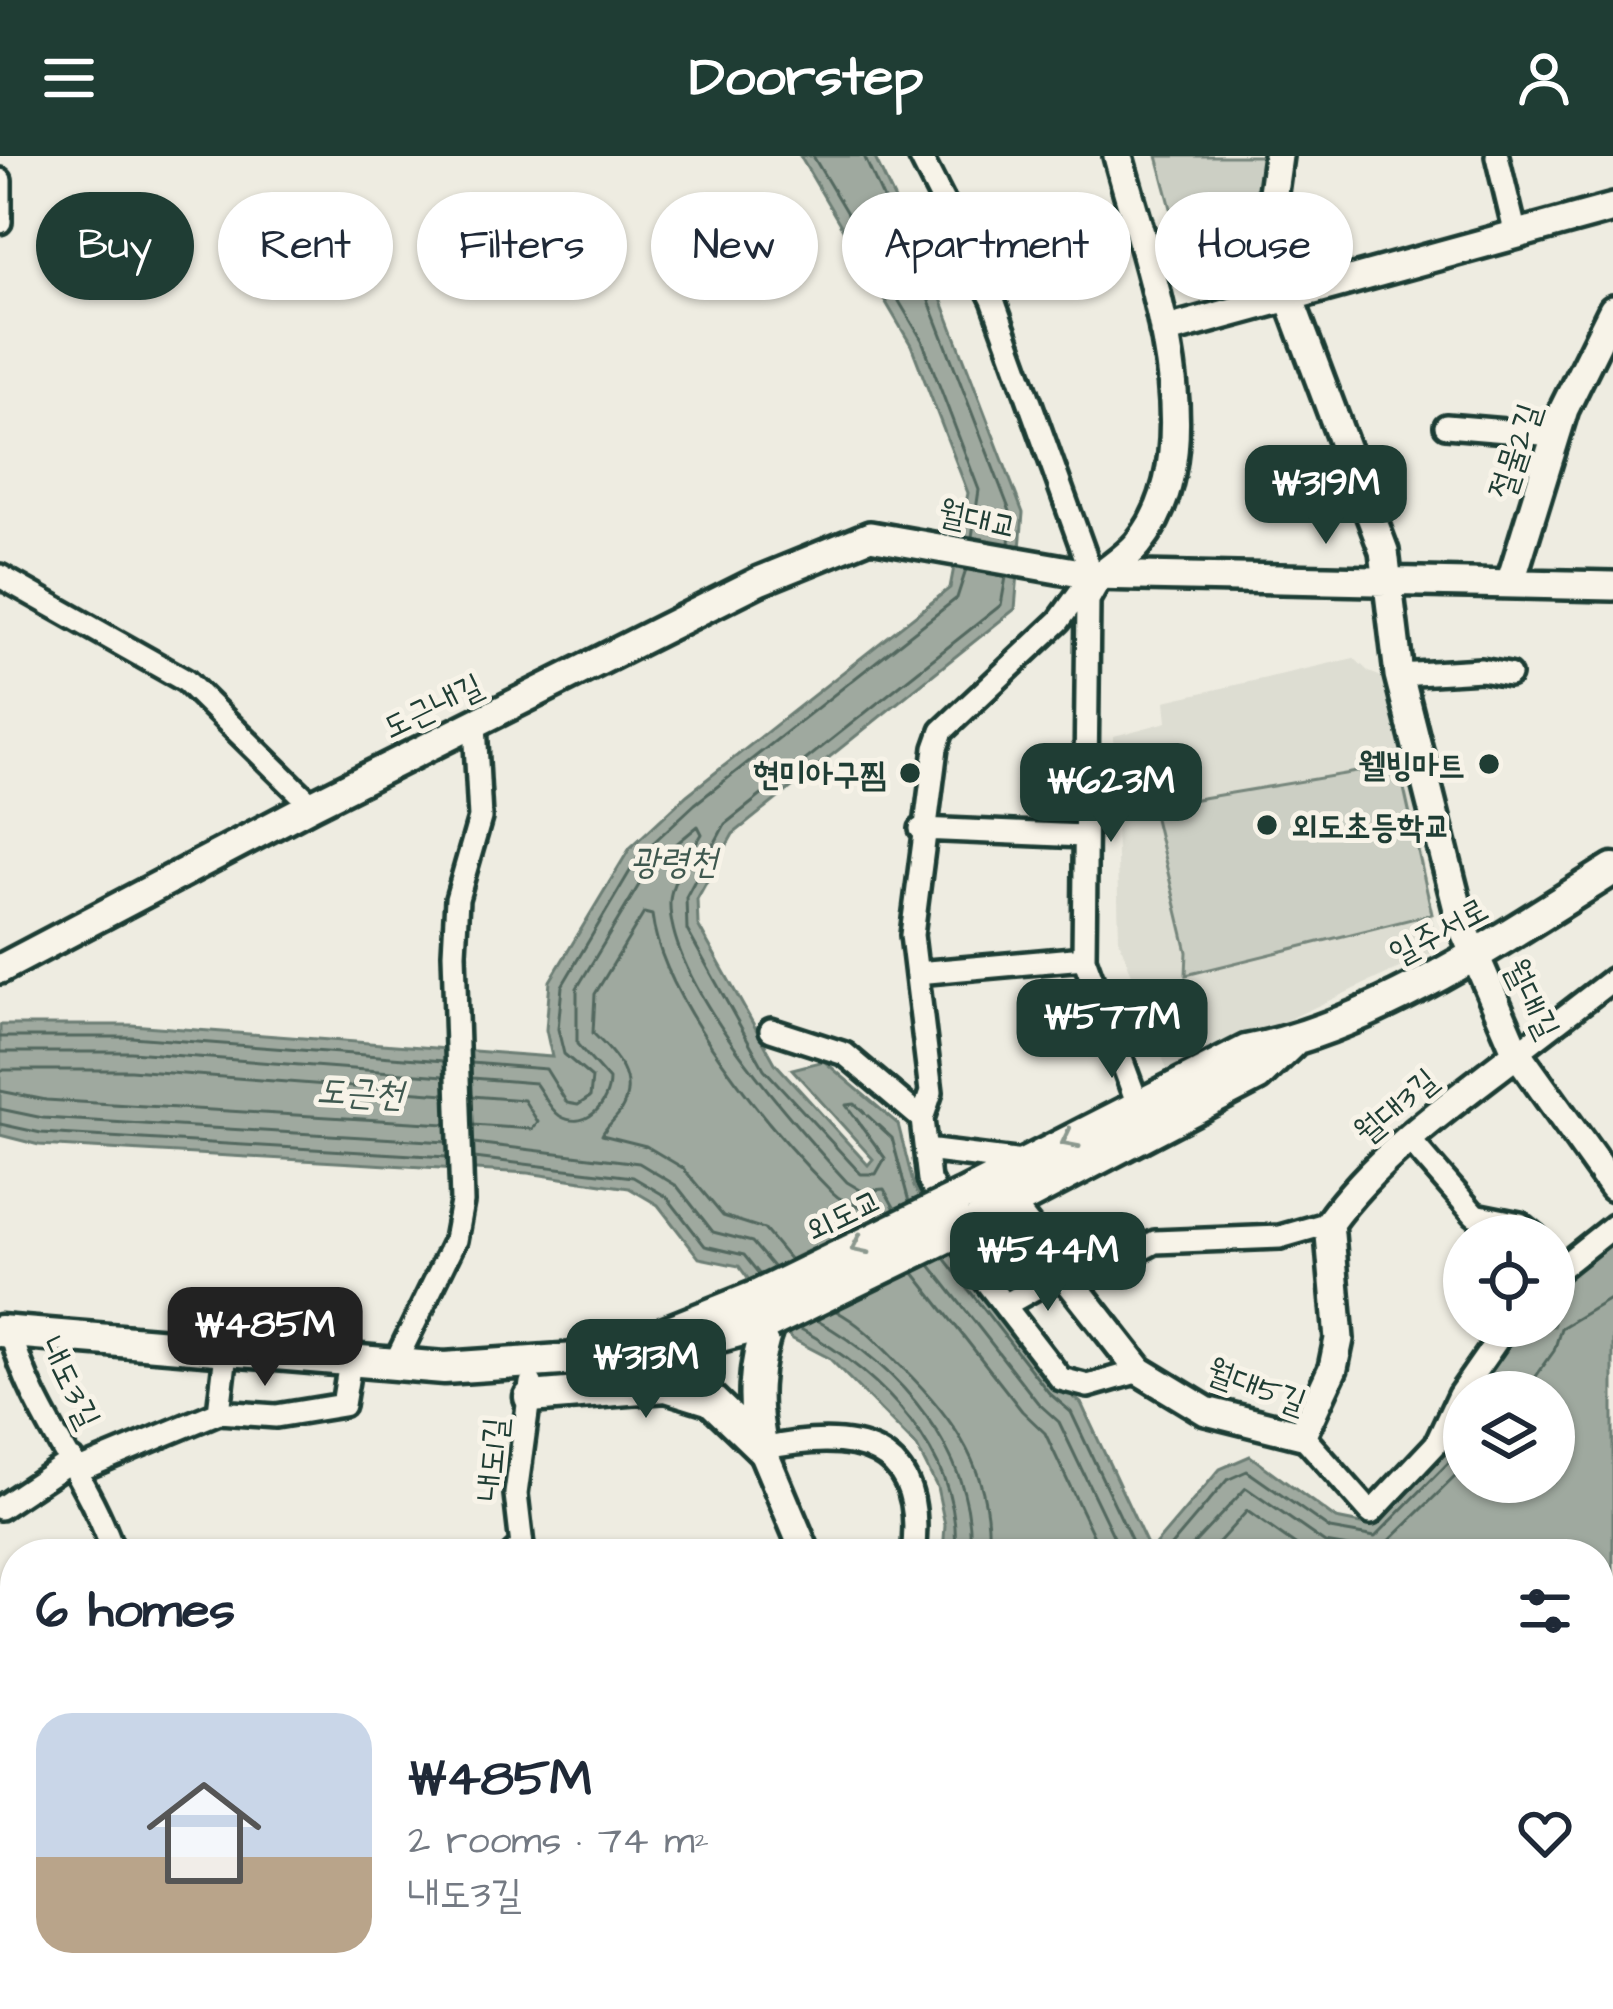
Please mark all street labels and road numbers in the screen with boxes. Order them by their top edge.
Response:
street label: 절물2길 [1479,398,1553,506]
street label: 월대교 [934,489,1021,551]
street label: 도근내길 [375,663,491,751]
street label: 일주서로 [1381,887,1497,977]
street label: 월대1길 [1492,951,1570,1047]
street label: 월대3길 [1345,1058,1448,1155]
street label: 외도교 [798,1178,890,1254]
street label: 내도3길 [27,1329,111,1436]
street label: 월대5길 [1200,1348,1313,1426]
street label: 내도1길 [466,1415,520,1503]

